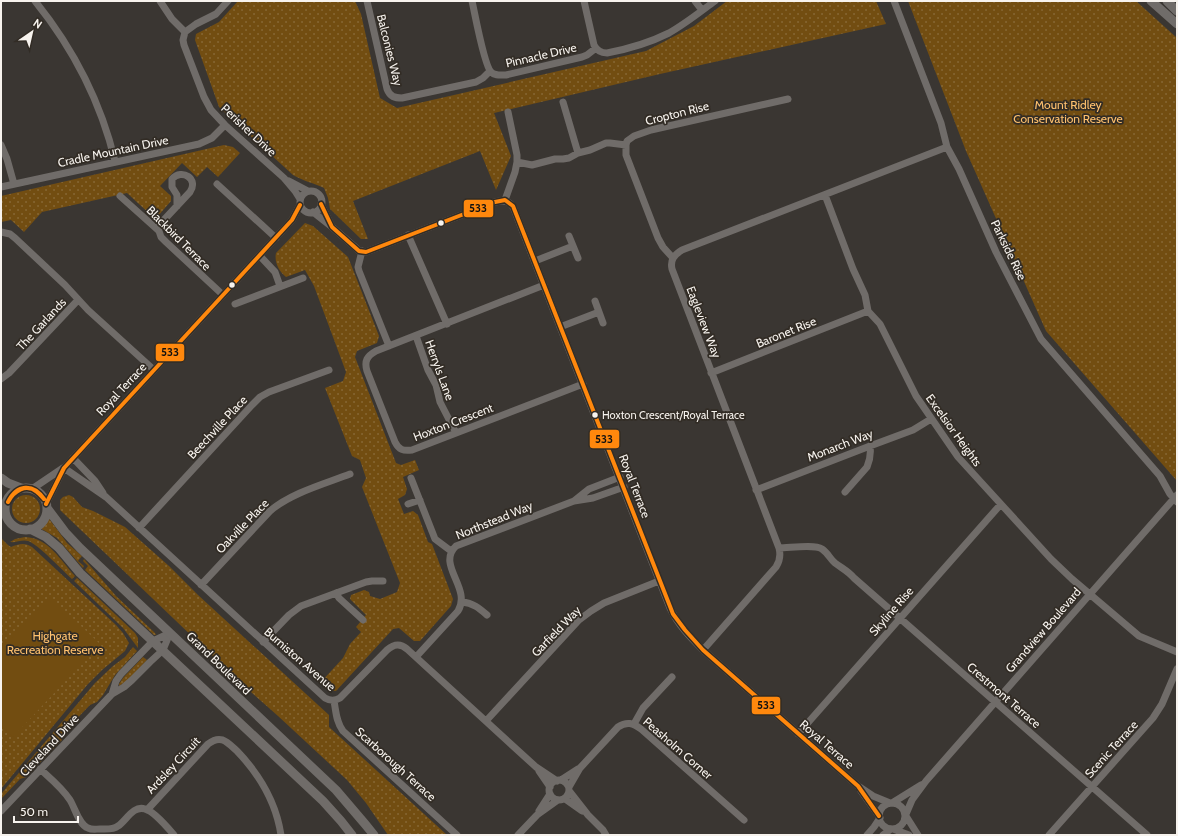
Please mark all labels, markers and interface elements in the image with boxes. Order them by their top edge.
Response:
north arrow [12,12,52,52]
street label: Balconies Way [374,13,406,87]
text: N [30,16,45,32]
street label: Pinnacle Drive [504,40,578,70]
park label: Mount Ridley Conservation Reserve [1013,97,1123,126]
street label: Cropton Rise [644,98,710,128]
street label: Perisher Drive [218,101,280,159]
street label: Cradle Mountain Drive [56,132,170,170]
line badge: 533 [463,199,494,218]
text: 533 [469,201,487,215]
street label: Blackbird Terrace [144,203,214,273]
street label: Parkside Rise [988,217,1030,283]
unlabelled marker [436,218,446,228]
unlabelled marker [227,280,237,290]
street label: Eagleview Way [683,284,725,360]
street label: The Garlands [13,295,69,353]
street label: Baronet Rise [754,313,818,351]
street label: Herryls Lane [422,338,458,402]
line badge: 533 [155,343,185,362]
text: 533 [161,345,179,359]
street label: Royal Terrace [93,359,149,419]
street label: Excelsior Heights [923,391,985,469]
street label: Beechville Place [184,392,250,462]
street label: Hoxton Crescent [411,400,495,444]
place label: Hoxton Crescent/Royal Terrace [602,408,745,422]
marker: Hoxton Crescent/Royal Terrace [590,410,600,420]
street label: Monarch Way [805,426,875,464]
line badge: 533 [589,429,620,449]
text: 533 [595,432,613,446]
street label: Royal Terrace [616,452,654,520]
street label: Oakville Place [212,496,272,556]
street label: Northstead Way [453,498,535,542]
street label: Skyline Rise [866,583,916,639]
street label: Grandview Boulevard [1002,584,1084,676]
street label: Garfield Way [528,602,584,660]
street label: Burniston Avenue [261,624,339,694]
park label: Highgate Recreation Reserve [7,628,103,657]
street label: Grand Boulevard [183,628,255,698]
street label: Crestmont Terrace [964,659,1044,731]
line badge: 533 [751,696,781,715]
text: 533 [757,698,775,712]
street label: Cleveland Drive [16,711,82,779]
street label: Peasholm Corner [640,714,716,782]
street label: Royal Terrace [797,716,857,772]
street label: Scenic Terrace [1081,717,1141,781]
street label: Scarborough Terrace [353,724,439,804]
street label: Ardsley Circuit [143,733,203,797]
scale bar [14,798,78,824]
text: 50 m [20,804,48,819]

